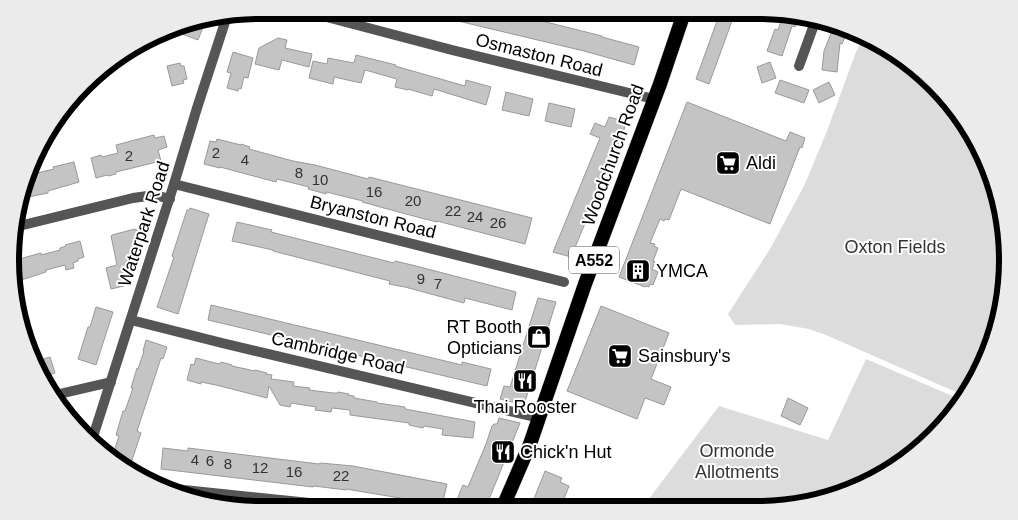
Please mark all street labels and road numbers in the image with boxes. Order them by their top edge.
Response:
street label: Osmaston Road [473,30,605,80]
street label: Woodchurch Road [578,82,648,228]
street label: Waterpark Road [114,159,174,289]
street label: Bryanston Road [308,192,438,242]
road number: A552 [569,246,619,274]
street label: Cambridge Road [269,328,407,378]

